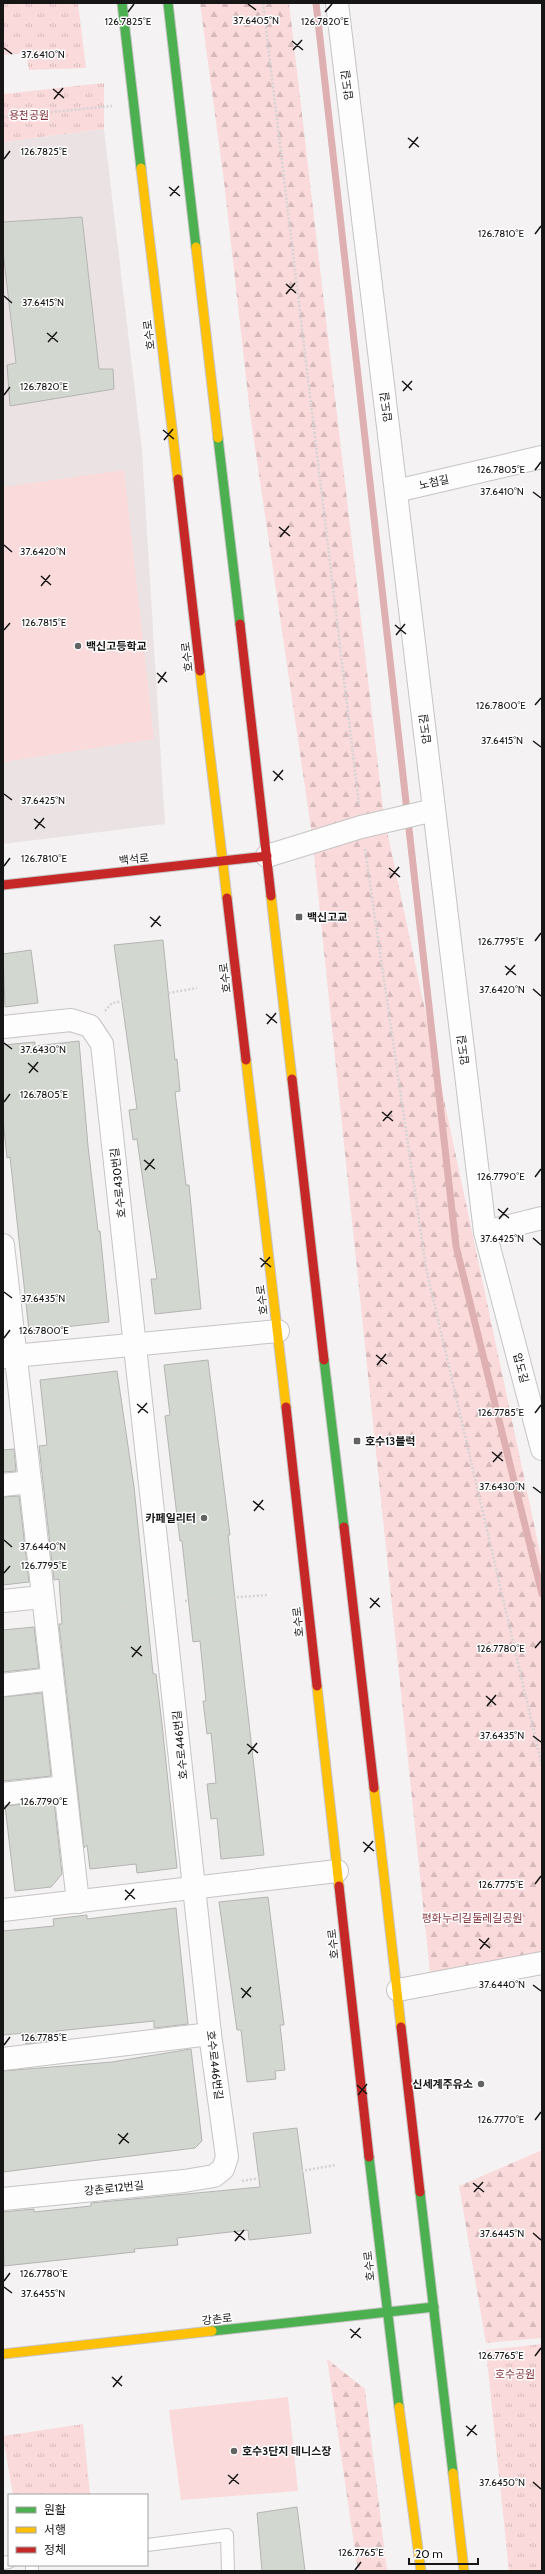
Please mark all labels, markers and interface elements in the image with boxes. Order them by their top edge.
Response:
text: 37.6405°N [233,14,279,27]
text: 126.7825°E [105,15,152,28]
text: 126.7820°E [301,15,349,28]
text: 37.6410°N [21,48,65,61]
street label: 압도길 [338,69,356,101]
park label: 용천공원 [9,108,49,122]
text: 126.7825°E [21,145,68,158]
text: 126.7810°E [478,227,524,240]
text: 37.6415°N [22,296,64,309]
street label: 호수로 [140,319,158,351]
text: 126.7820°E [20,380,68,393]
street label: 압도길 [377,391,395,423]
text: 126.7805°E [477,463,526,476]
street label: 노첨길 [418,472,450,492]
text: 37.6410°N [480,485,524,498]
text: 37.6420°N [20,545,66,558]
text: 126.7815°E [22,616,67,629]
place label: 백신고등학교 [86,639,147,653]
marker: 백신고등학교 [73,641,83,651]
street label: 호수로 [178,641,196,673]
text: 126.7800°E [476,699,526,712]
street label: 압도길 [416,713,434,745]
text: 37.6415°N [481,734,523,747]
text: 37.6425°N [21,794,65,807]
street label: 백석로 [118,850,150,868]
text: 126.7810°E [21,852,67,865]
place label: 백신고교 [307,910,347,924]
marker: 백신고교 [294,912,304,922]
text: 126.7795°E [478,935,524,948]
street label: 호수로 [216,962,234,994]
text: 37.6420°N [479,983,525,996]
street label: 압도길 [454,1034,472,1066]
text: 37.6430°N [20,1043,66,1056]
text: 126.7805°E [20,1088,69,1101]
street label: 호수로430번길 [107,1147,129,1219]
text: 126.7790°E [477,1170,525,1183]
text: 37.6425°N [480,1232,524,1245]
street label: 호수로 [253,1284,271,1316]
text: 37.6435°N [21,1292,65,1305]
text: 126.7800°E [19,1324,69,1337]
street label: 압도길 [510,1352,532,1384]
text: 126.7785°E [478,1406,525,1419]
place label: 호수13블럭 [365,1434,415,1448]
marker: 호수13블럭 [352,1436,362,1446]
text: 37.6430°N [479,1480,525,1493]
place label: 카페일리터 [145,1511,196,1525]
marker: 카페일리터 [199,1513,209,1523]
text: 37.6440°N [20,1540,66,1553]
text: 126.7795°E [21,1559,67,1572]
street label: 호수로 [289,1606,307,1638]
text: 126.7780°E [477,1642,525,1655]
street label: 호수로446번길 [169,1710,191,1780]
text: 37.6435°N [480,1729,524,1742]
text: 126.7790°E [20,1795,68,1808]
text: 126.7775°E [478,1878,524,1891]
park label: 평화누리길둘레길공원 [421,1911,523,1925]
street label: 호수로 [324,1928,342,1960]
text: 37.6440°N [479,1978,525,1991]
street label: 호수로446번길 [204,2030,226,2100]
text: 126.7785°E [21,2031,68,2044]
place label: 신세계주유소 [412,2077,473,2091]
marker: 신세계주유소 [476,2079,486,2089]
text: 126.7770°E [478,2113,525,2126]
street label: 강촌로12번길 [83,2178,145,2198]
text: 37.6445°N [480,2227,524,2240]
street label: 호수로 [360,2250,378,2282]
text: 126.7780°E [20,2267,68,2280]
text: 37.6455°N [21,2287,65,2300]
street label: 강촌로 [201,2310,233,2328]
text: 126.7765°E [478,2349,524,2362]
park label: 호수공원 [495,2367,535,2381]
place label: 호수3단지 테니스장 [242,2444,331,2458]
marker: 호수3단지 테니스장 [229,2446,239,2456]
text: 37.6450°N [479,2476,525,2489]
legend [8,2494,148,2566]
text: 원활 [44,2502,66,2517]
text: 서행 [44,2522,66,2537]
scale bar [409,2540,478,2566]
text: 정체 [44,2542,66,2557]
text: 126.7765°E [338,2546,384,2559]
text: 20 m [415,2546,443,2561]

